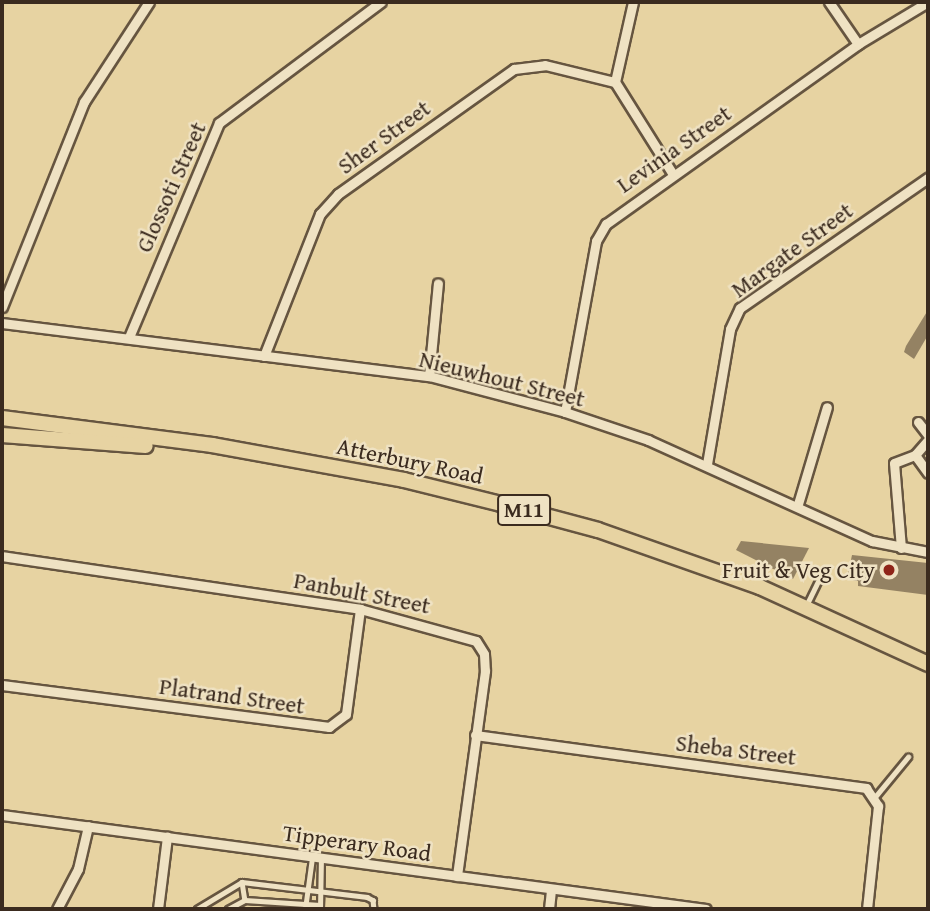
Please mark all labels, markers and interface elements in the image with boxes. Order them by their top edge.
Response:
street label: Sher Street [332,94,436,180]
street label: Levinia Street [611,99,737,199]
street label: Glossoti Street [130,118,212,256]
street label: Margate Street [726,197,858,303]
street label: Nieuwhout Street [416,345,588,413]
street label: Atterbury Road [334,432,486,490]
road number: M11 [496,492,552,528]
place label: Fruit & Veg City [722,556,875,584]
marker: Fruit & Veg City [881,562,897,578]
street label: Panbult Street [291,566,433,620]
street label: Platrand Street [158,672,306,720]
street label: Sheba Street [674,729,798,771]
street label: Tipperary Road [281,819,433,867]

